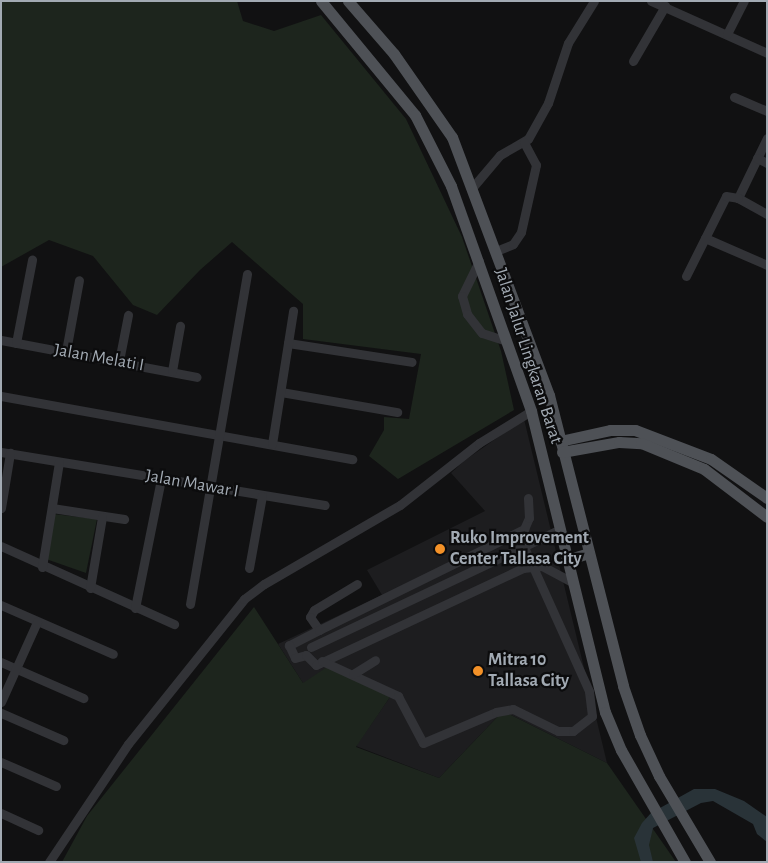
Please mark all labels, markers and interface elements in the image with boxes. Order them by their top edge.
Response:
street label: Jalan Jalur Lingkaran Barat [489,265,567,447]
street label: Jalan Melati I [52,339,146,377]
street label: Jalan Mawar I [144,465,240,503]
place label: Ruko Improvement Center Tallasa City [450,528,589,570]
marker: Ruko Improvement Center Tallasa City [434,543,446,555]
place label: Mitra 10 Tallasa City [488,650,569,692]
marker: Mitra 10 Tallasa City [472,665,484,677]

